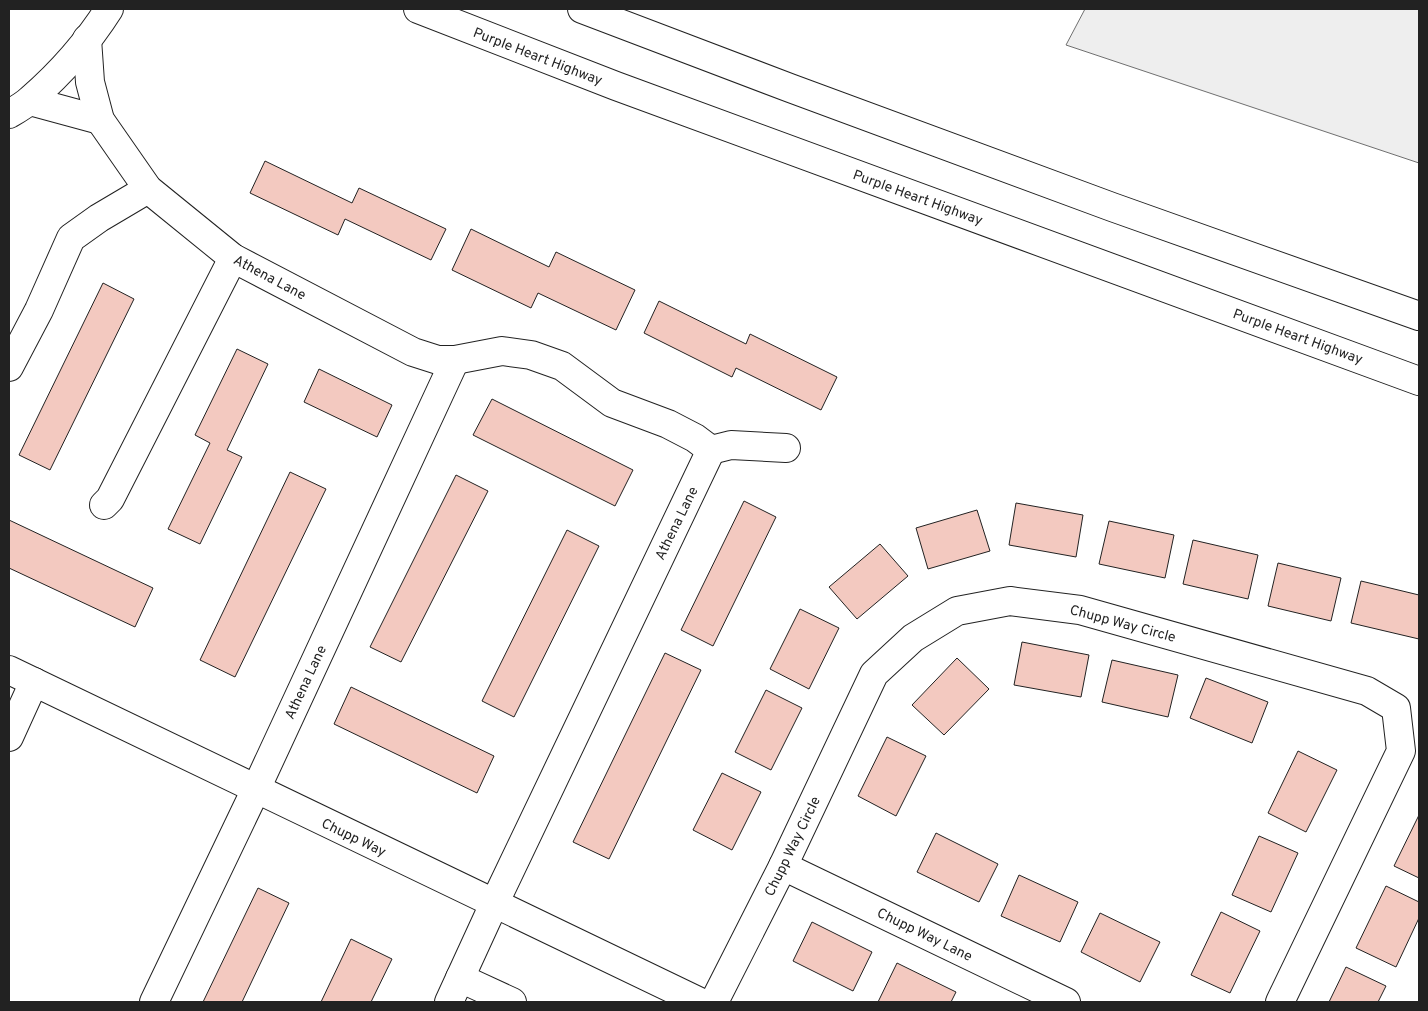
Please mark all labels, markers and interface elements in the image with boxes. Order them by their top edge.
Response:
street label: Purple Heart Highway [470,25,604,90]
street label: Purple Heart Highway [850,167,985,230]
street label: Athena Lane [230,252,308,305]
street label: Purple Heart Highway [1230,306,1365,369]
street label: Athena Lane [652,484,702,563]
street label: Chupp Way Circle [1068,602,1177,647]
street label: Athena Lane [282,643,331,722]
street label: Chupp Way Circle [762,794,825,899]
street label: Chupp Way [318,815,388,861]
street label: Chupp Way Lane [874,905,975,966]

